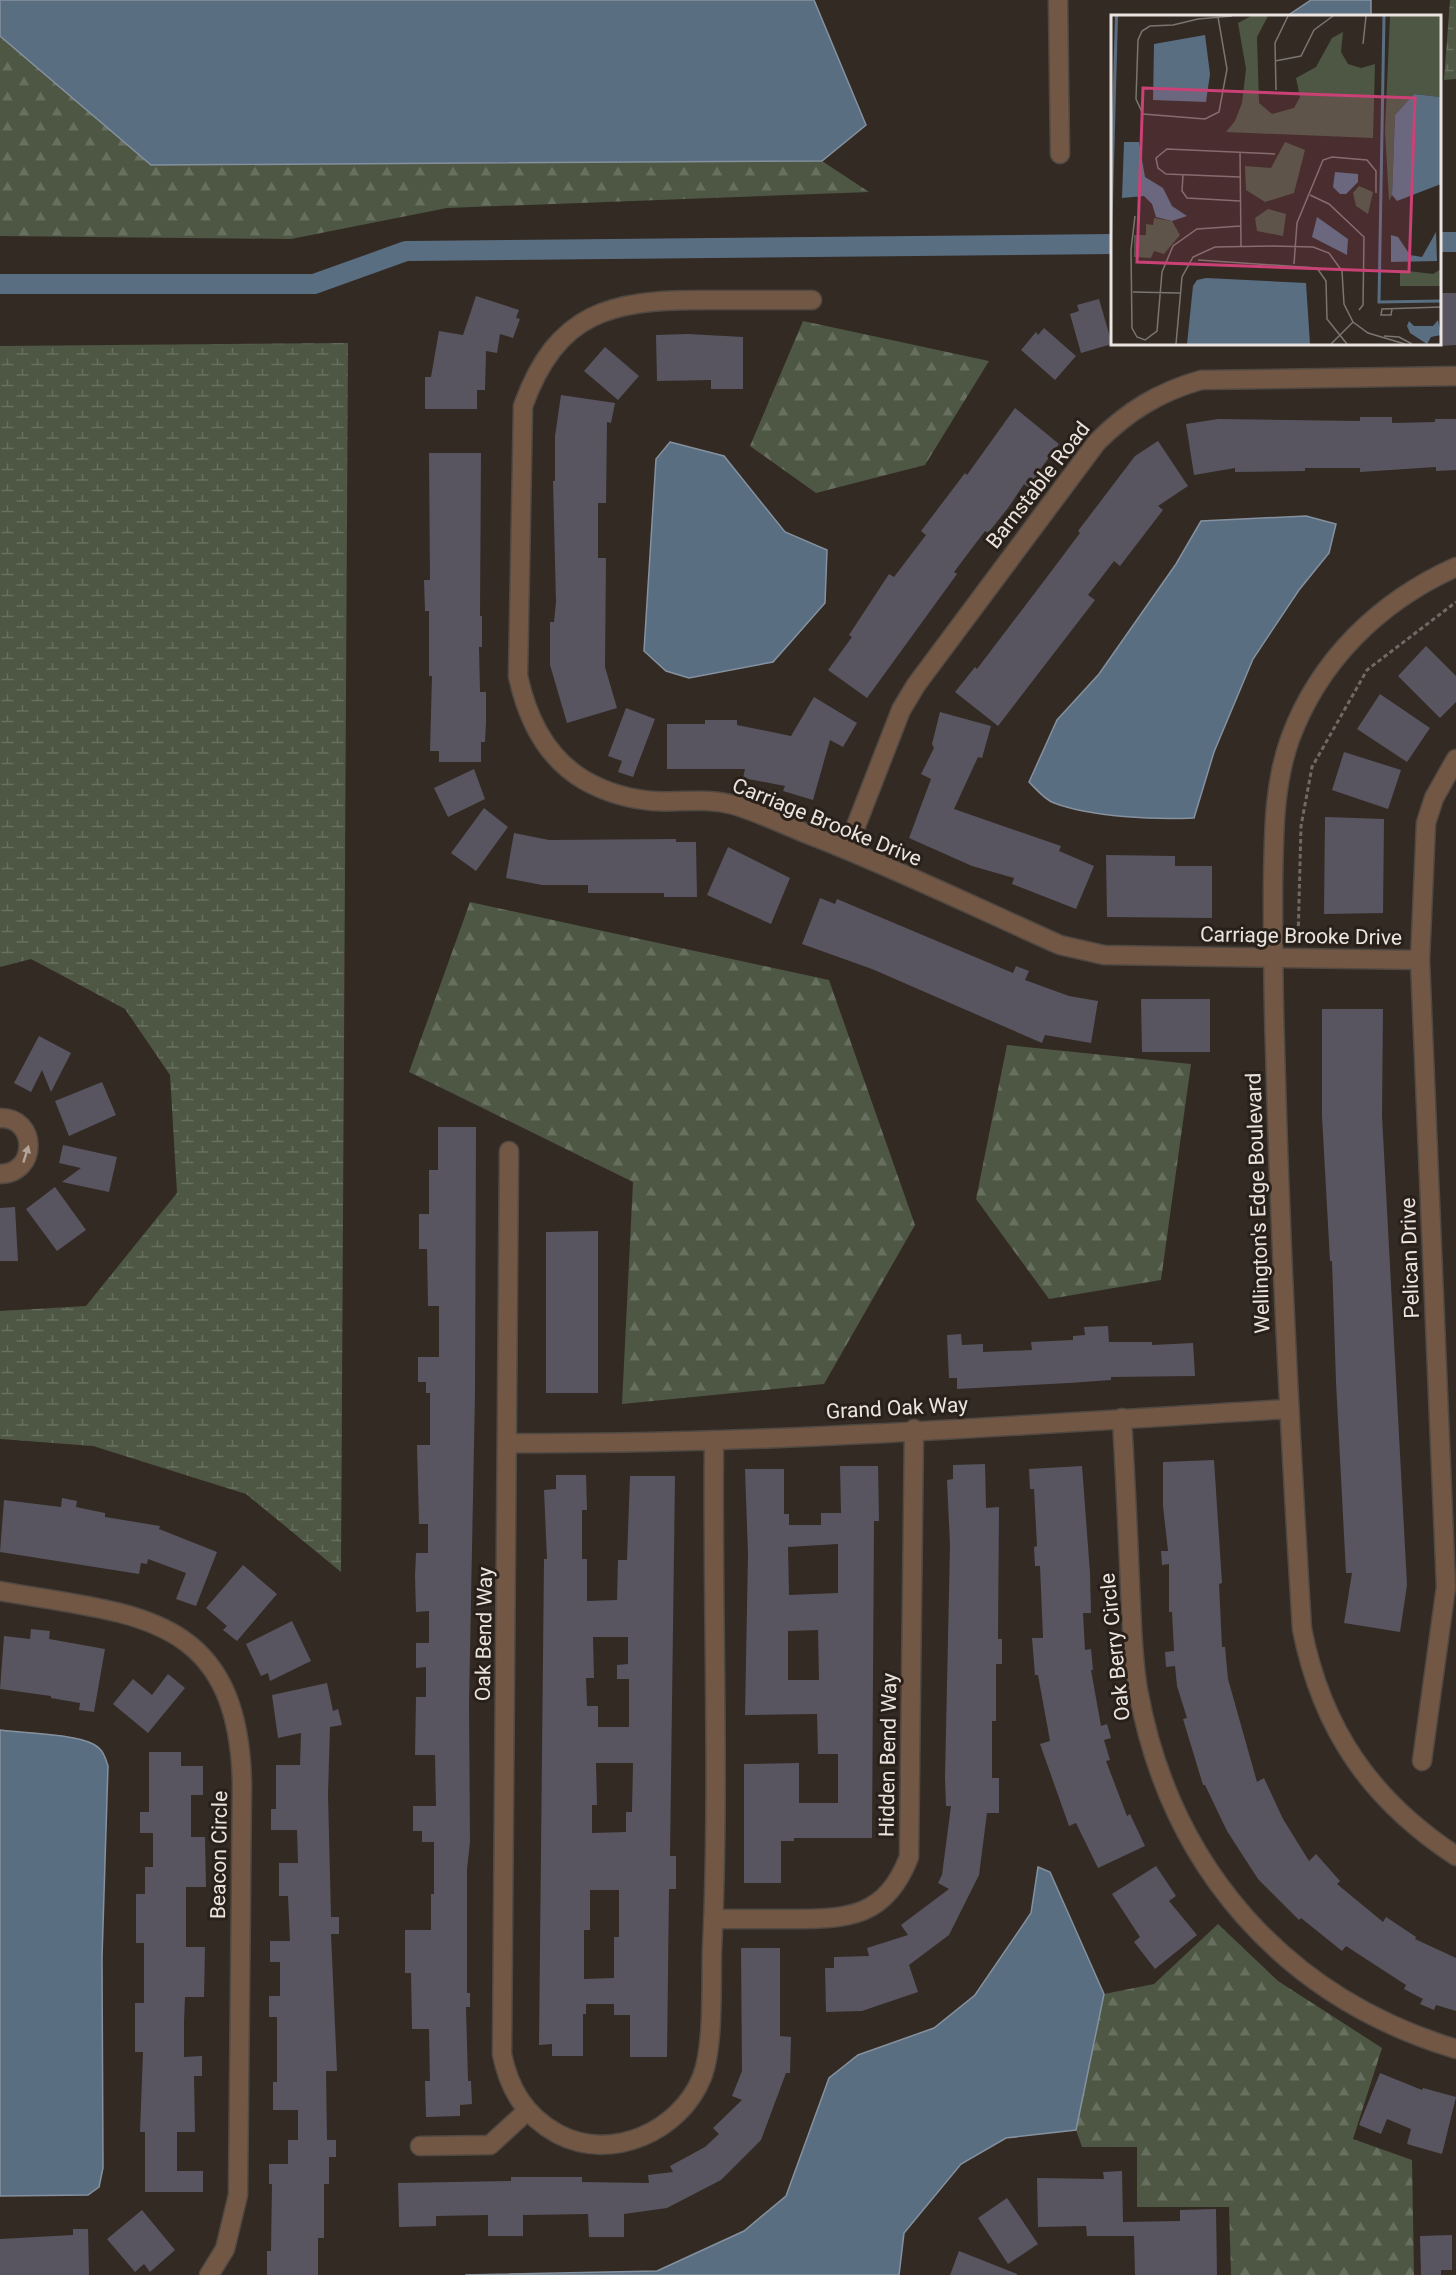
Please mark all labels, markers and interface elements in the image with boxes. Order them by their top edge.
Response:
inset map [1111,15,1441,345]
street label: Barnstable Road [981,417,1095,553]
street label: Carriage Brooke Drive [729,773,925,871]
street label: Carriage Brooke Drive [1200,922,1402,950]
street label: Wellington's Edge Boulevard [1241,1072,1275,1334]
one-way arrow [22,1144,31,1162]
street label: Pelican Drive [1396,1197,1424,1319]
street label: Grand Oak Way [825,1392,969,1424]
street label: Oak Bend Way [471,1567,497,1701]
street label: Oak Berry Circle [1095,1572,1135,1722]
street label: Hidden Bend Way [875,1673,901,1837]
street label: Beacon Circle [206,1791,232,1919]

